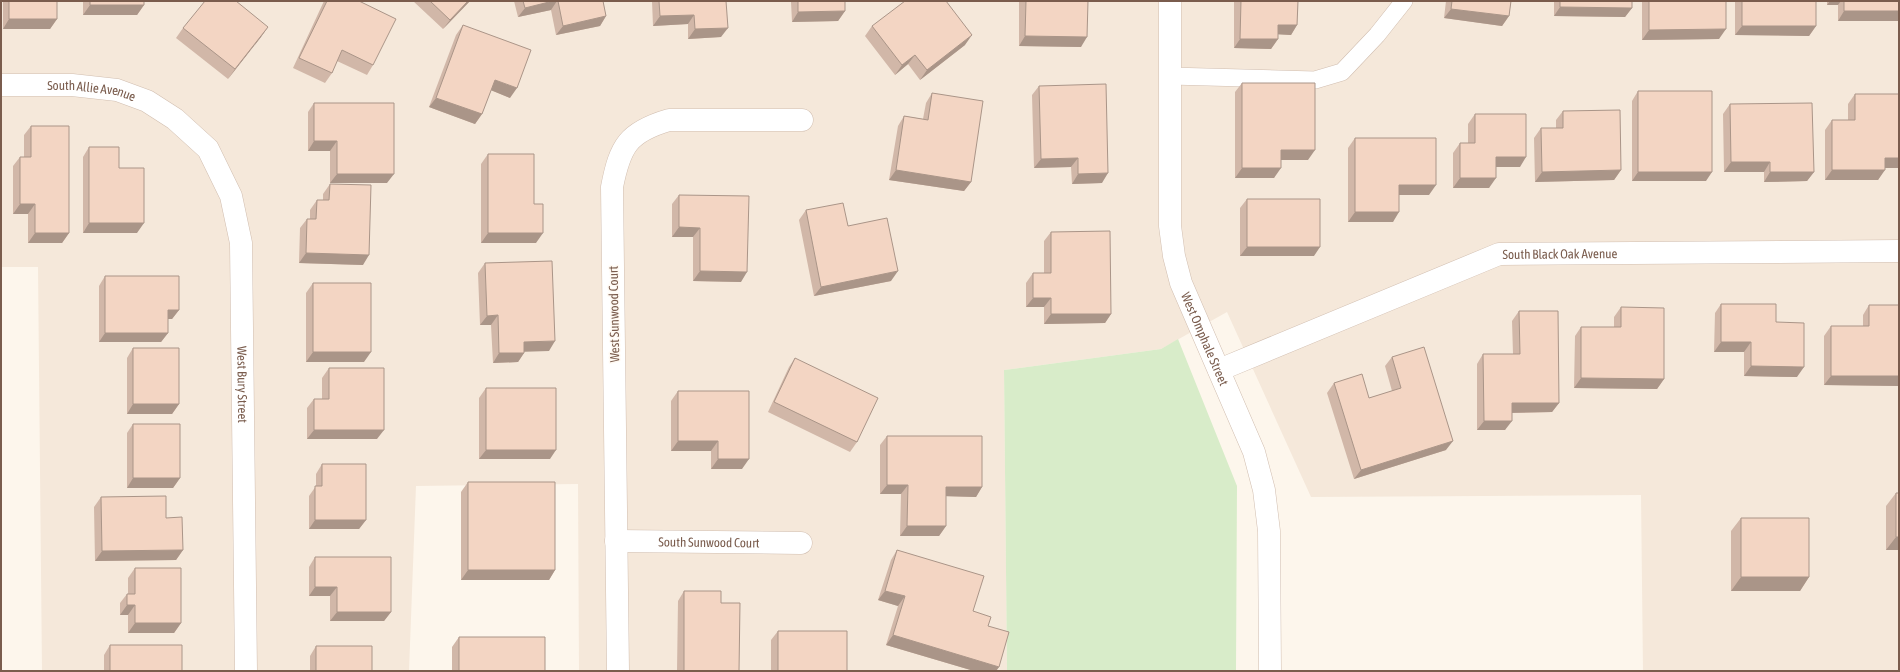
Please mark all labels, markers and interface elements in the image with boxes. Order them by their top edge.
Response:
street label: South Allie Avenue [47,78,138,104]
street label: South Black Oak Avenue [1502,246,1618,261]
street label: West Sunwood Court [606,265,622,362]
street label: West Omphale Street [1178,290,1232,388]
street label: West Bury Street [235,346,251,423]
street label: South Sunwood Court [658,534,760,550]

